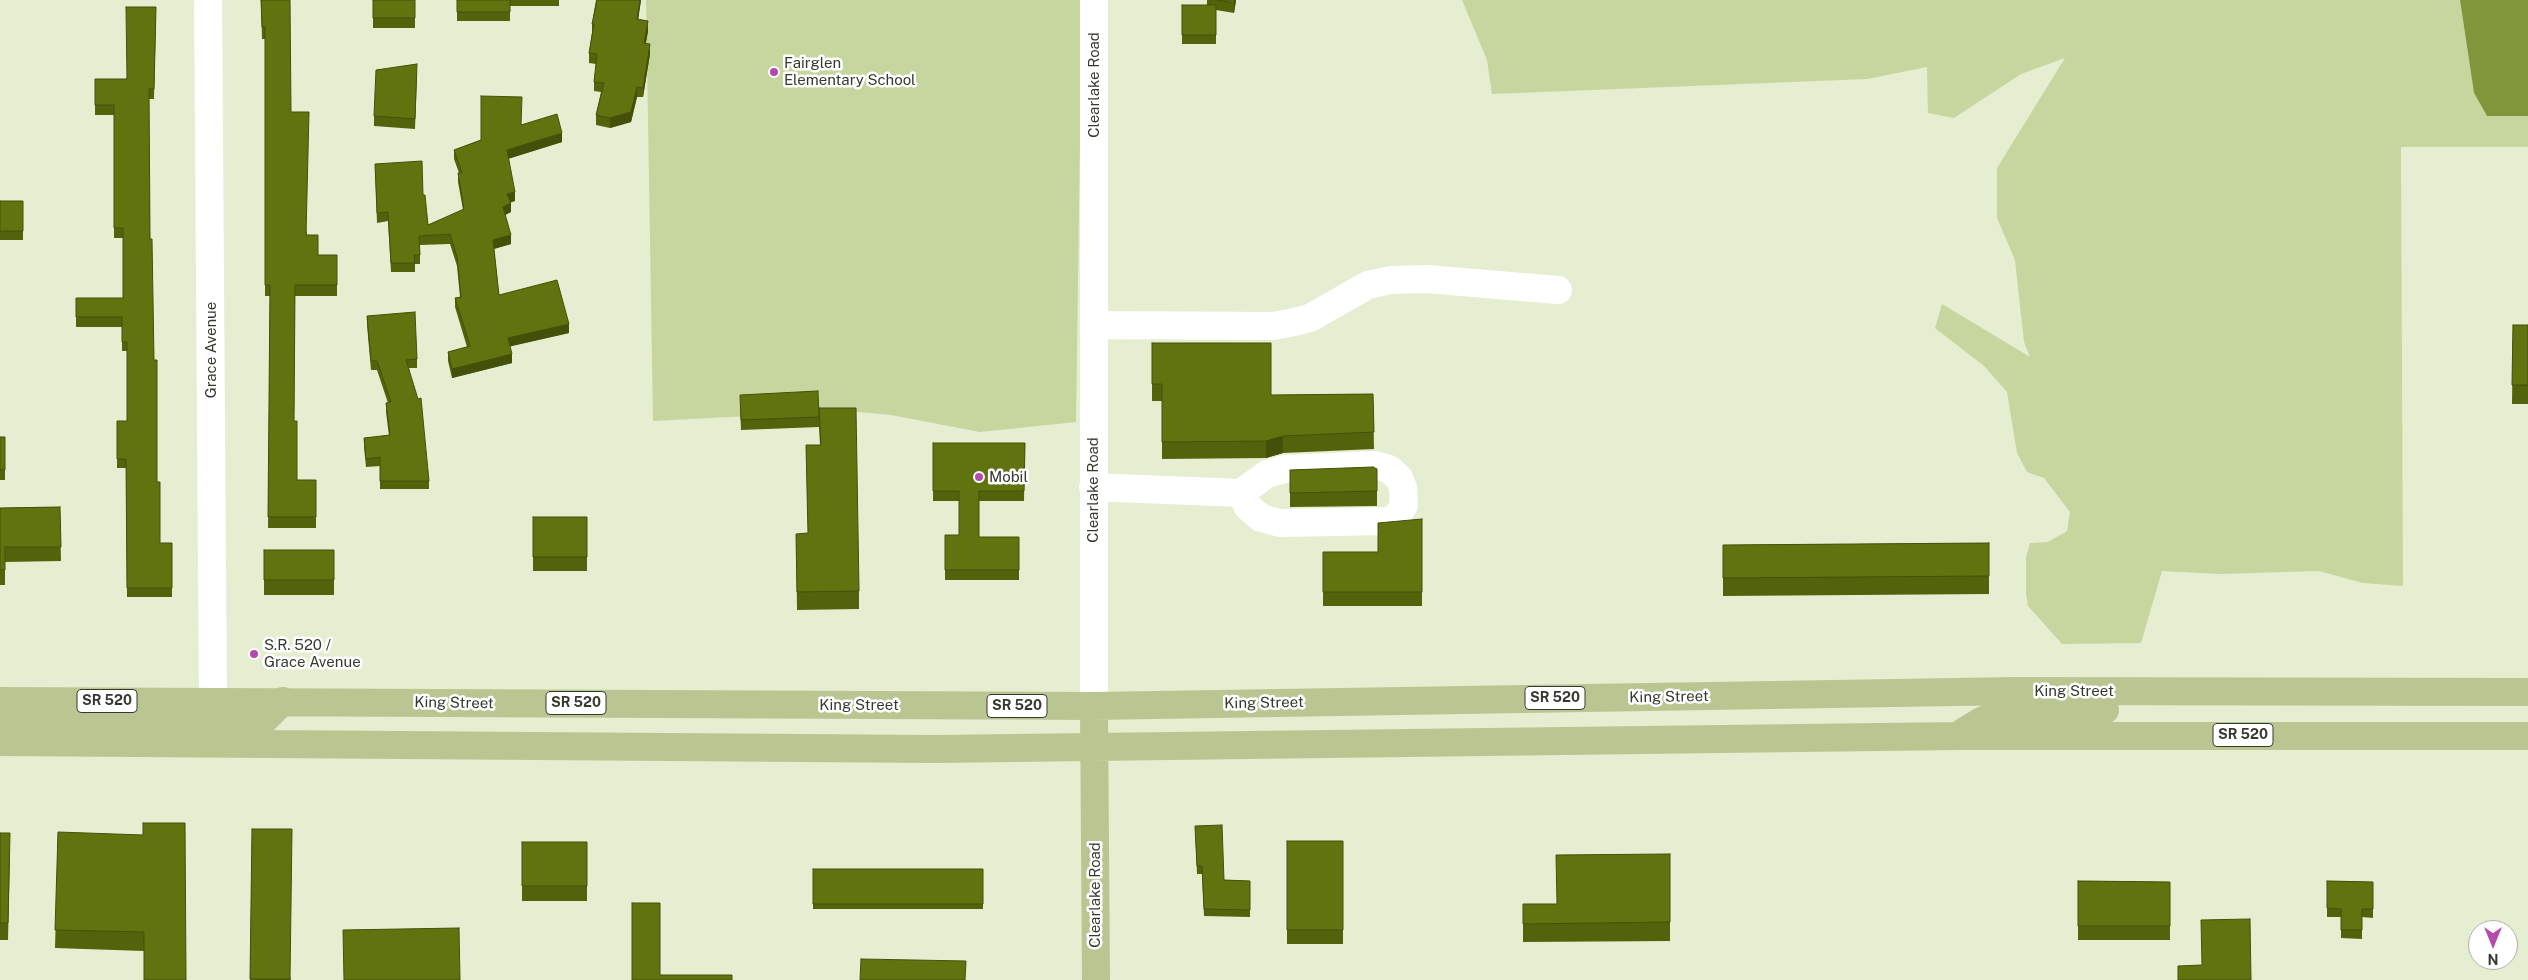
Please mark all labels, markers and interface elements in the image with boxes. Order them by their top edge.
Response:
street label: Clearlake Road [1085,32,1103,138]
place label: Fairglen Elementary School [784,54,916,89]
marker: Fairglen Elementary School [768,66,780,78]
street label: Grace Avenue [202,302,220,398]
street label: Clearlake Road [1084,437,1102,543]
place label: Mobil [989,468,1028,486]
marker: Mobil [973,471,985,483]
place label: S.R. 520 / Grace Avenue [264,636,361,671]
marker: S.R. 520 / Grace Avenue [248,648,260,660]
street label: King Street [2034,682,2114,700]
road number: SR 520 [1525,686,1585,710]
street label: King Street [1629,687,1709,707]
road number: SR 520 [77,689,137,712]
road number: SR 520 [546,691,606,714]
street label: King Street [414,693,494,713]
street label: King Street [1224,693,1304,713]
road number: SR 520 [987,694,1047,718]
street label: King Street [819,696,899,714]
road number: SR 520 [2213,724,2273,746]
street label: Clearlake Road [1086,842,1104,948]
north arrow [2468,920,2518,970]
text: N [2488,951,2498,967]

